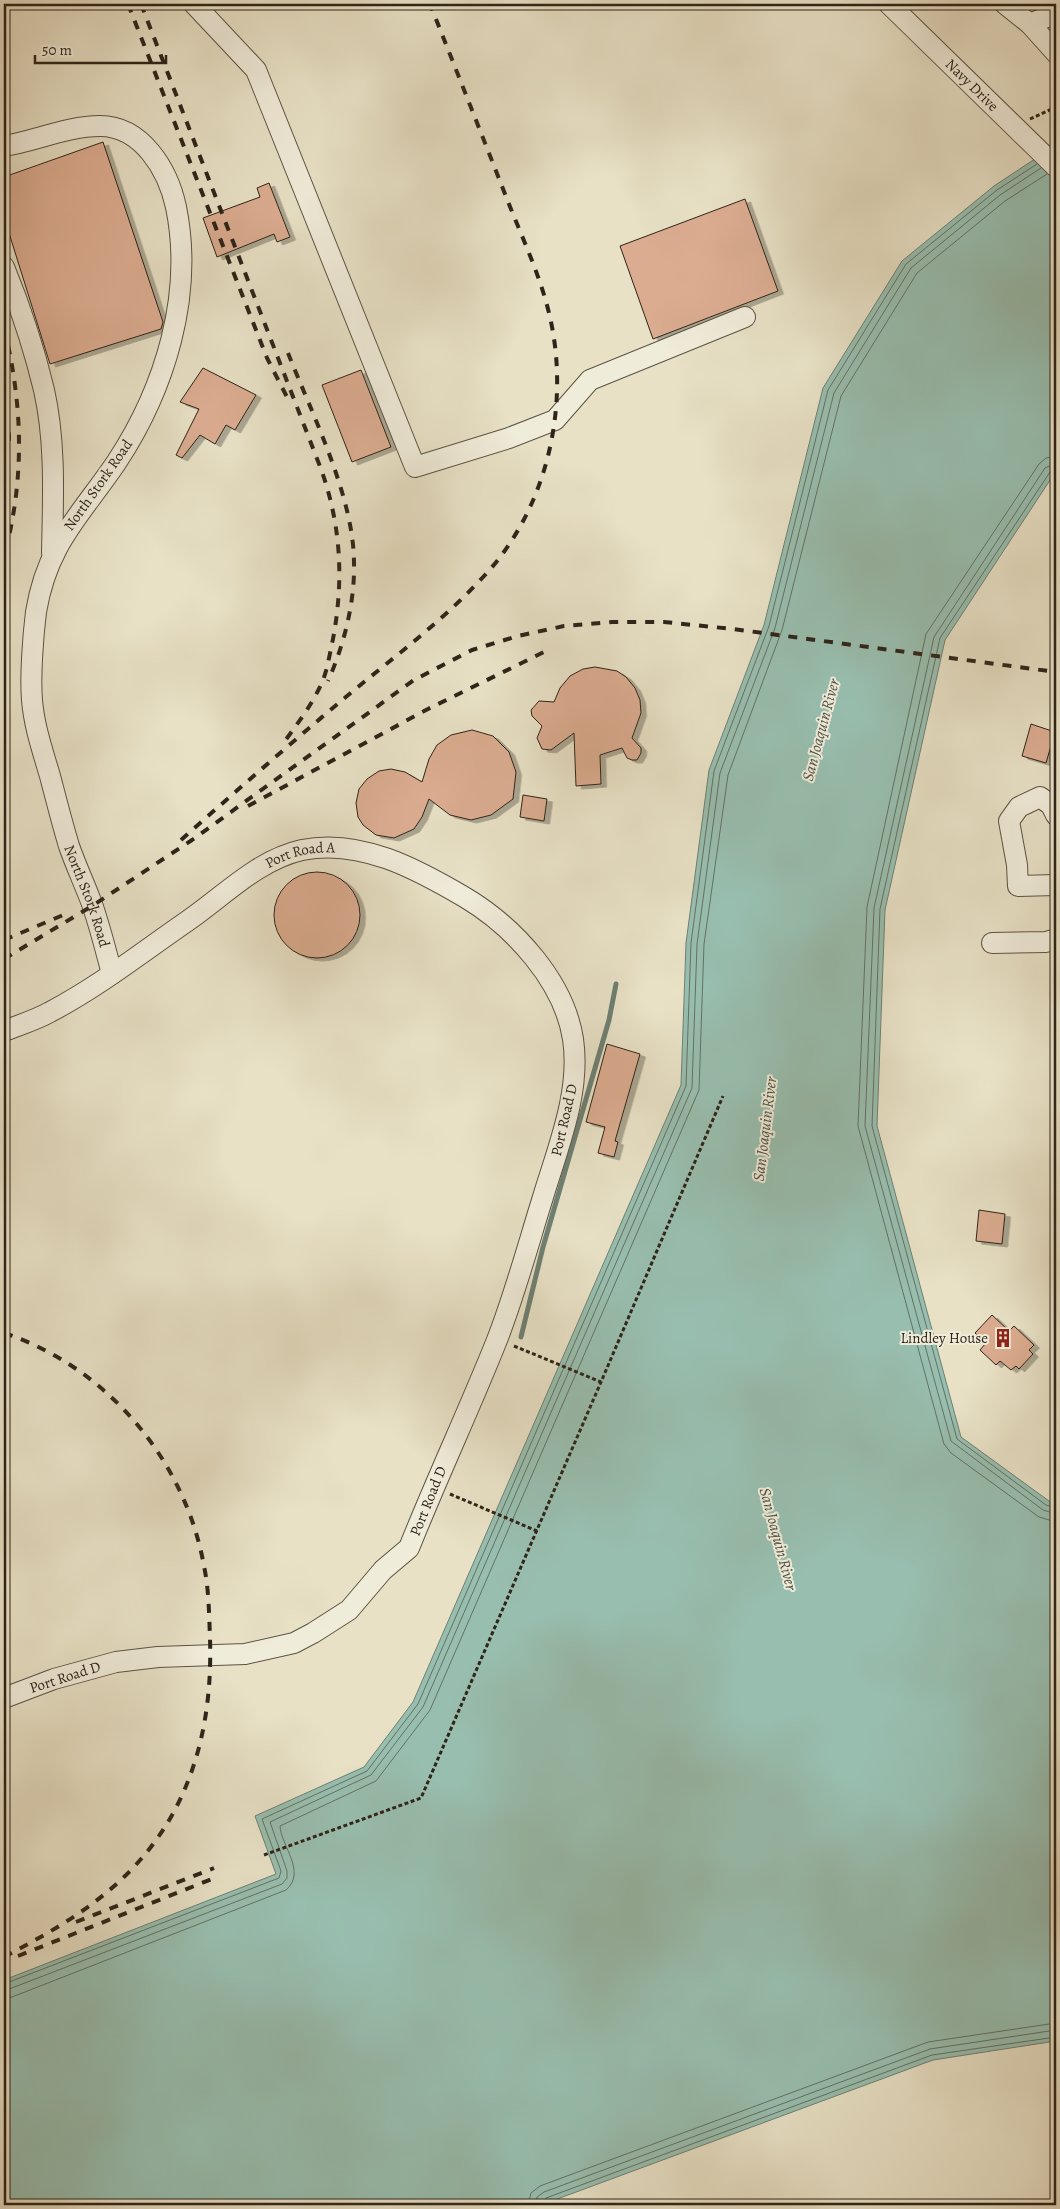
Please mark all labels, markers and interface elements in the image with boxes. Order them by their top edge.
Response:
scale bar [35,32,166,64]
text: 50 m [42,40,72,60]
street label: Navy Drive [941,54,1003,116]
street label: North Stork Road [59,435,138,535]
water label: San Joaquin River [797,676,845,784]
street label: Port Road A [262,837,336,873]
street label: North Stork Road [59,842,115,950]
water label: San Joaquin River [748,1075,782,1182]
street label: Port Road D [546,1082,582,1158]
building icon: Lindley House [992,1327,1014,1349]
place label: Lindley House [901,1328,988,1348]
street label: Port Road D [405,1463,451,1539]
water label: San Joaquin River [754,1485,802,1593]
street label: Port Road D [27,1656,103,1698]

